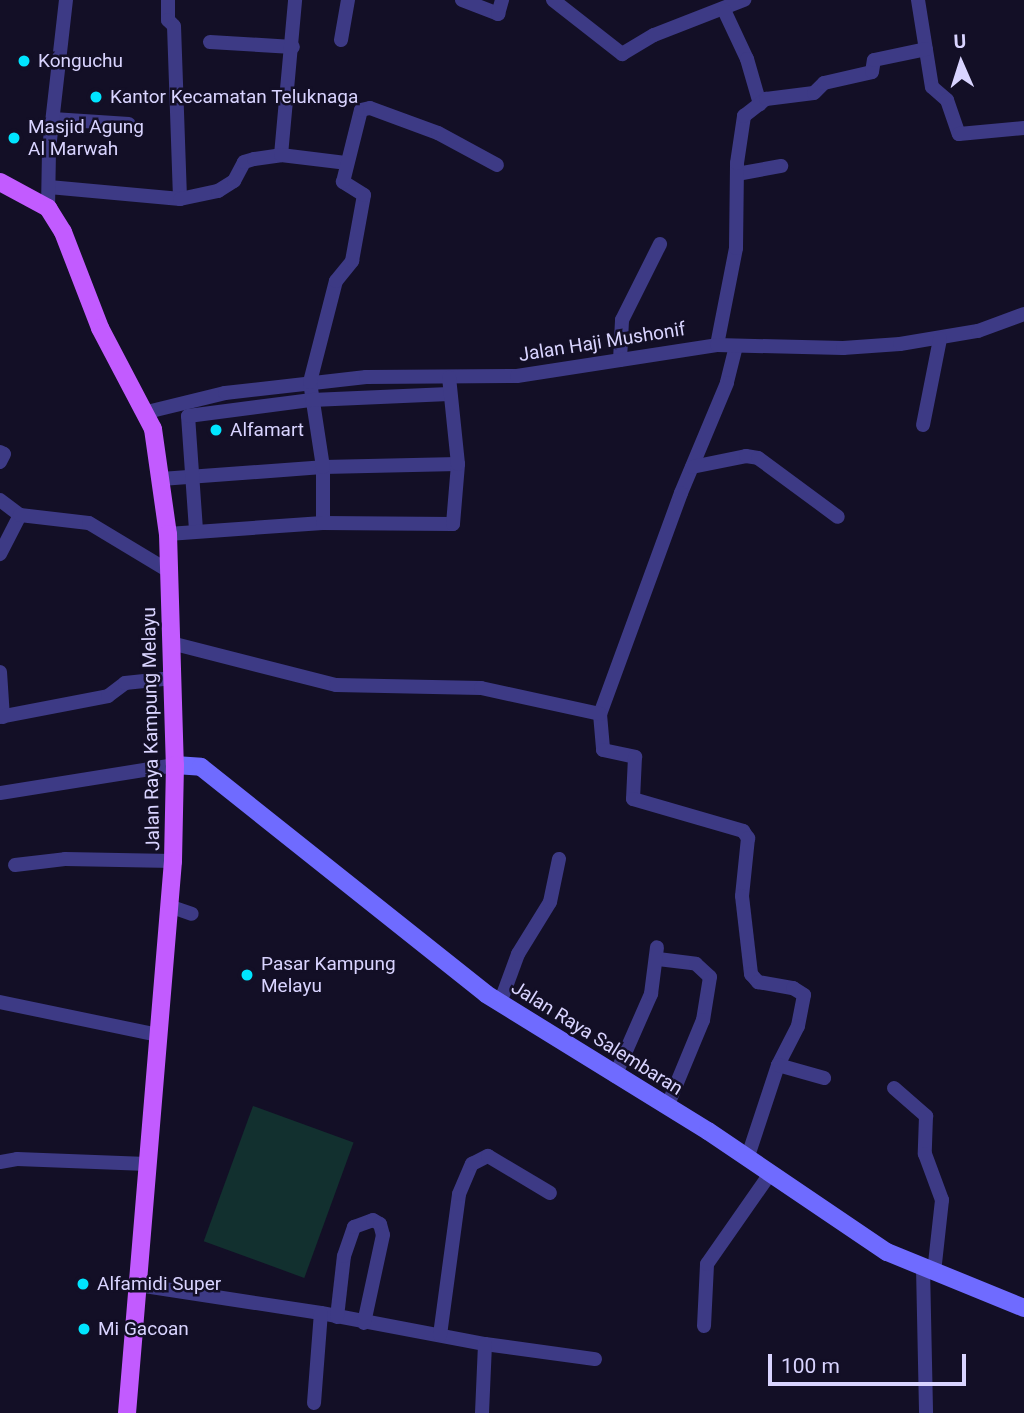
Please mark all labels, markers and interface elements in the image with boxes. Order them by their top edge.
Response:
north arrow [926,28,996,98]
text: U [953,30,967,53]
place label: Konguchu [38,50,123,72]
marker: Konguchu [16,53,32,69]
place label: Kantor Kecamatan Teluknaga [110,86,359,108]
marker: Kantor Kecamatan Teluknaga [88,89,104,105]
place label: Masjid Agung Al Marwah [28,116,144,160]
marker: Masjid Agung Al Marwah [6,130,22,146]
street label: Jalan Haji Mushonif [517,318,687,366]
place label: Alfamart [230,419,304,441]
marker: Alfamart [208,422,224,438]
street label: Jalan Raya Kampung Melayu [137,607,165,851]
place label: Pasar Kampung Melayu [261,953,396,997]
marker: Pasar Kampung Melayu [239,967,255,983]
street label: Jalan Raya Salembaran [507,976,687,1100]
place label: Alfamidi Super [97,1273,221,1295]
marker: Alfamidi Super [75,1276,91,1292]
place label: Mi Gacoan [98,1318,189,1340]
marker: Mi Gacoan [76,1321,92,1337]
scale bar [772,1340,970,1384]
text: 100 m [781,1354,840,1378]

